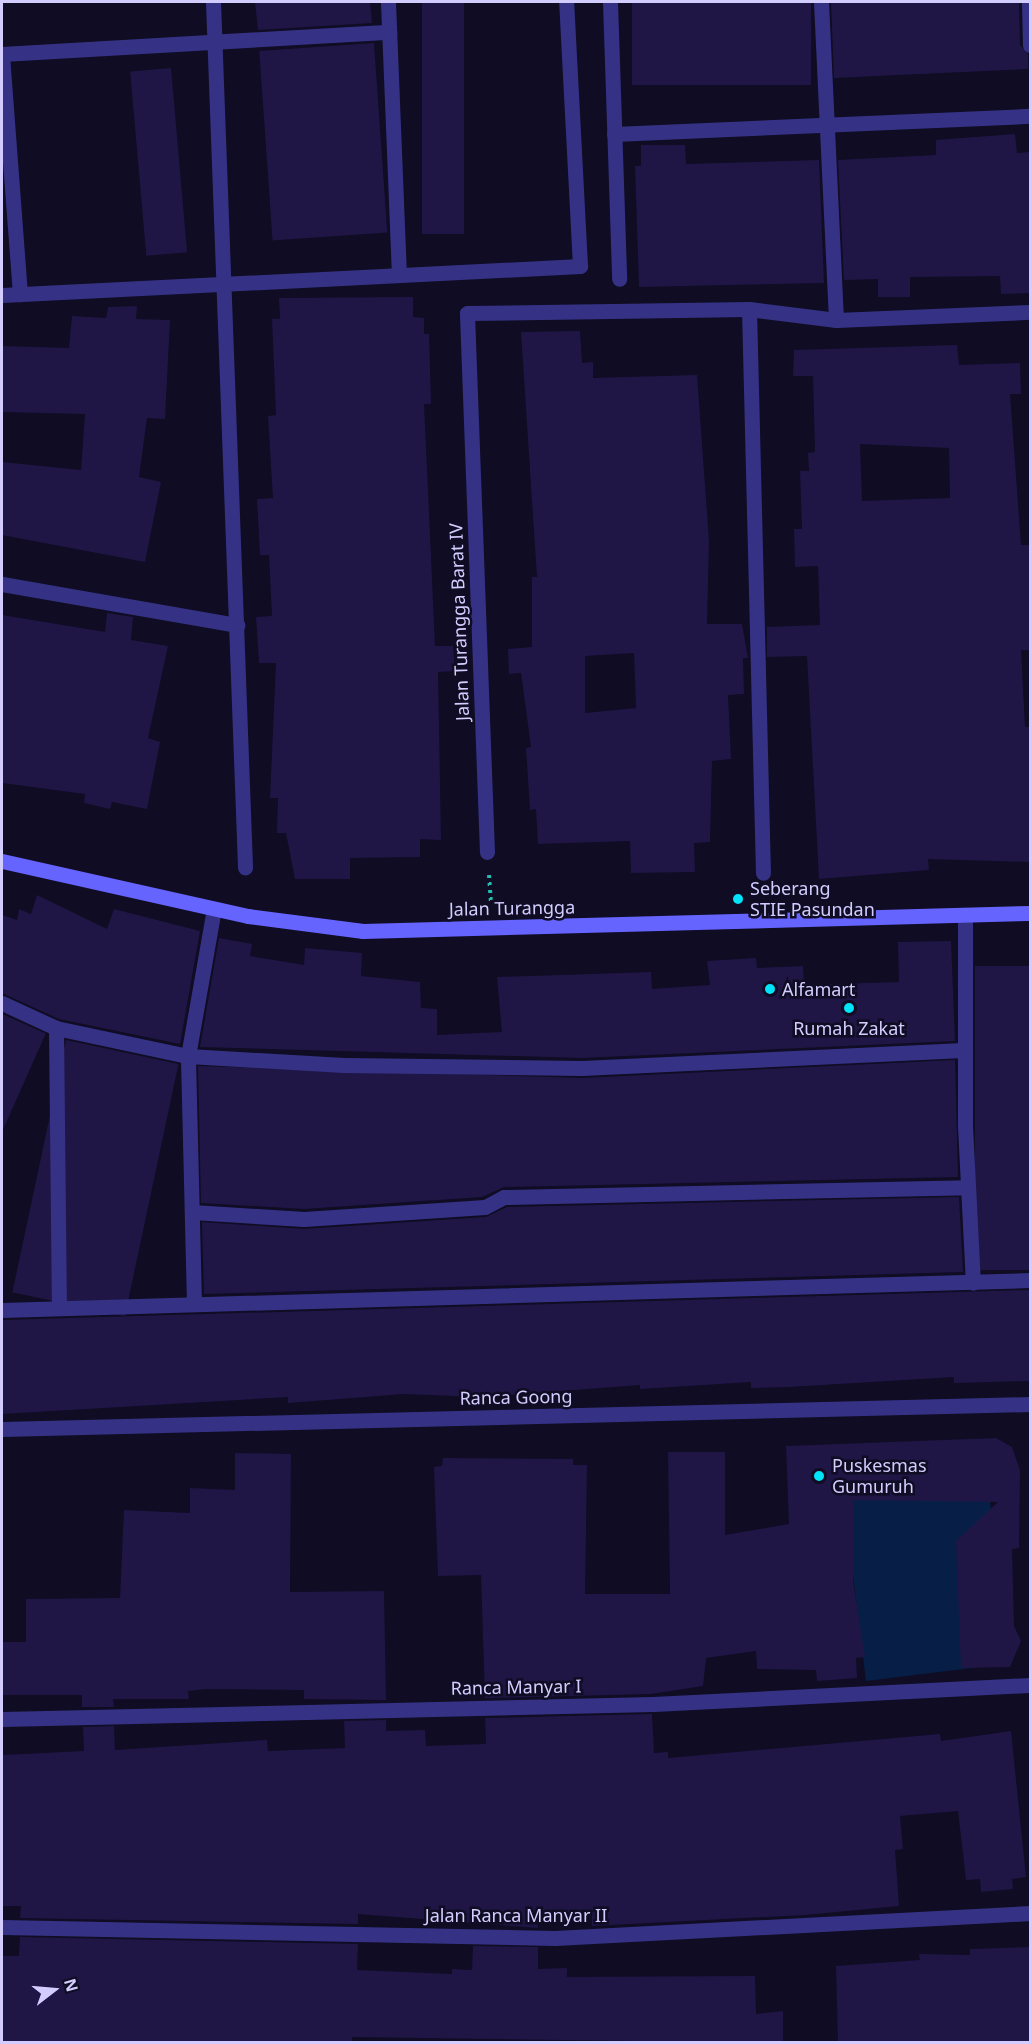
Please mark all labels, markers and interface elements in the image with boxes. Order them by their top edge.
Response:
street label: Jalan Turangga Barat IV [445,523,473,721]
place label: Seberang STIE Pasundan [750,878,875,920]
marker: Seberang STIE Pasundan [731,892,745,906]
street label: Jalan Turangga [449,896,575,920]
place label: Alfamart [782,978,855,1000]
marker: Alfamart [763,982,777,996]
marker: Rumah Zakat [842,1001,856,1015]
place label: Rumah Zakat [793,1017,905,1039]
street label: Ranca Goong [459,1385,573,1409]
place label: Puskesmas Gumuruh [832,1455,927,1498]
marker: Puskesmas Gumuruh [810,1467,828,1485]
street label: Ranca Manyar I [450,1675,582,1699]
street label: Jalan Ranca Manyar II [425,1904,607,1926]
north arrow [24,1960,84,2020]
text: N [59,1976,84,1994]

